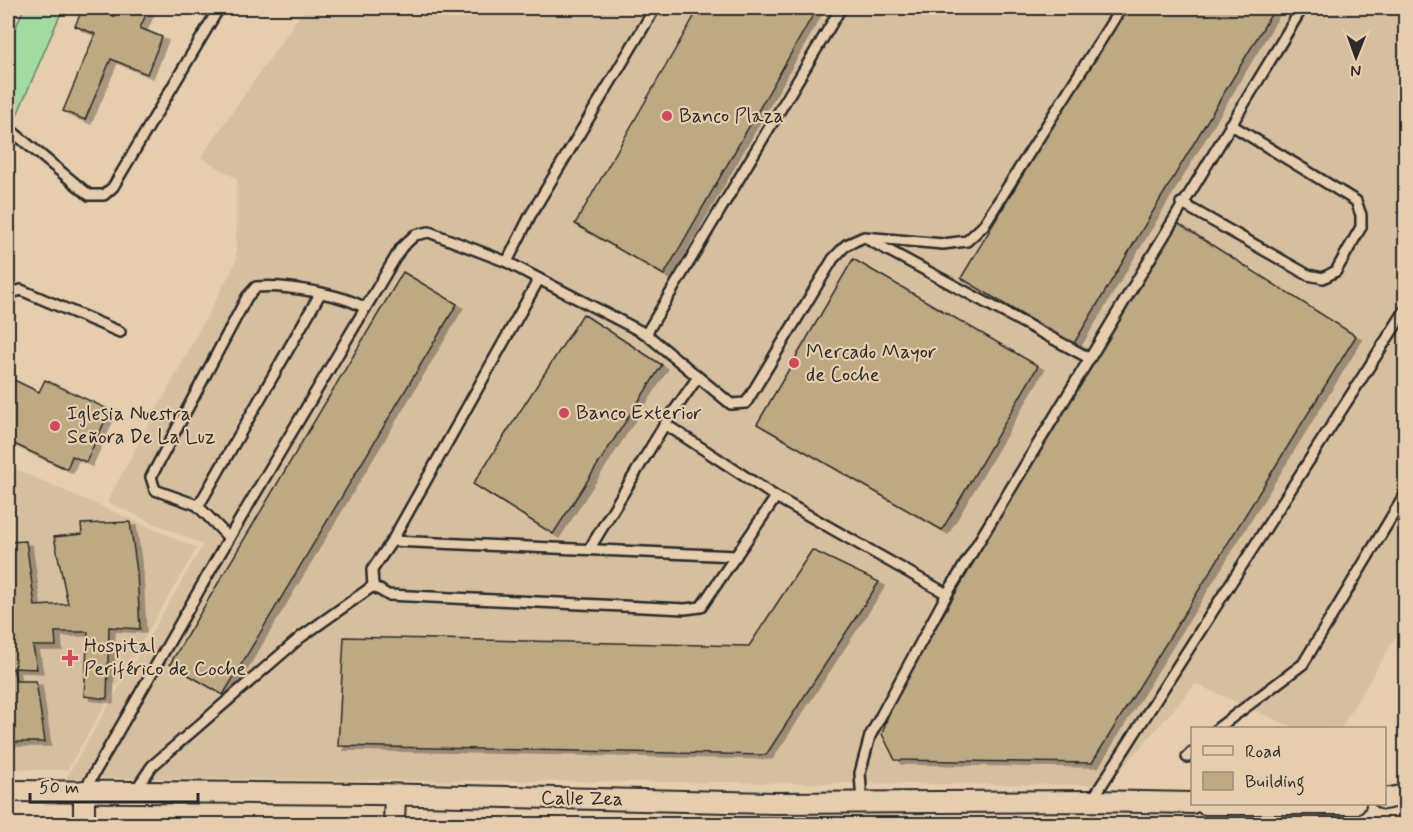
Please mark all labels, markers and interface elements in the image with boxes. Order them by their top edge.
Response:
north arrow [1326,27,1386,87]
text: N [1350,60,1361,81]
place label: Banco Plaza [679,103,784,130]
marker: Banco Plaza [660,109,674,123]
place label: Mercado Mayor de Coche [806,339,936,389]
marker: Mercado Mayor de Coche [787,356,801,370]
place label: Banco Exterior [576,400,702,427]
place label: Iglesia Nuestra Señora De La Luz [67,401,216,451]
marker: Banco Exterior [557,406,571,420]
marker: Iglesia Nuestra Señora De La Luz [48,419,62,433]
place label: Hospital Periférico de Coche [84,633,246,683]
marker: Hospital Periférico de Coche [61,649,79,667]
legend [1191,727,1386,805]
text: Road [1245,740,1281,764]
scale bar [30,766,198,804]
text: Building [1245,770,1305,796]
text: 50 m [39,776,79,800]
street label: Calle Zea [541,785,623,813]

